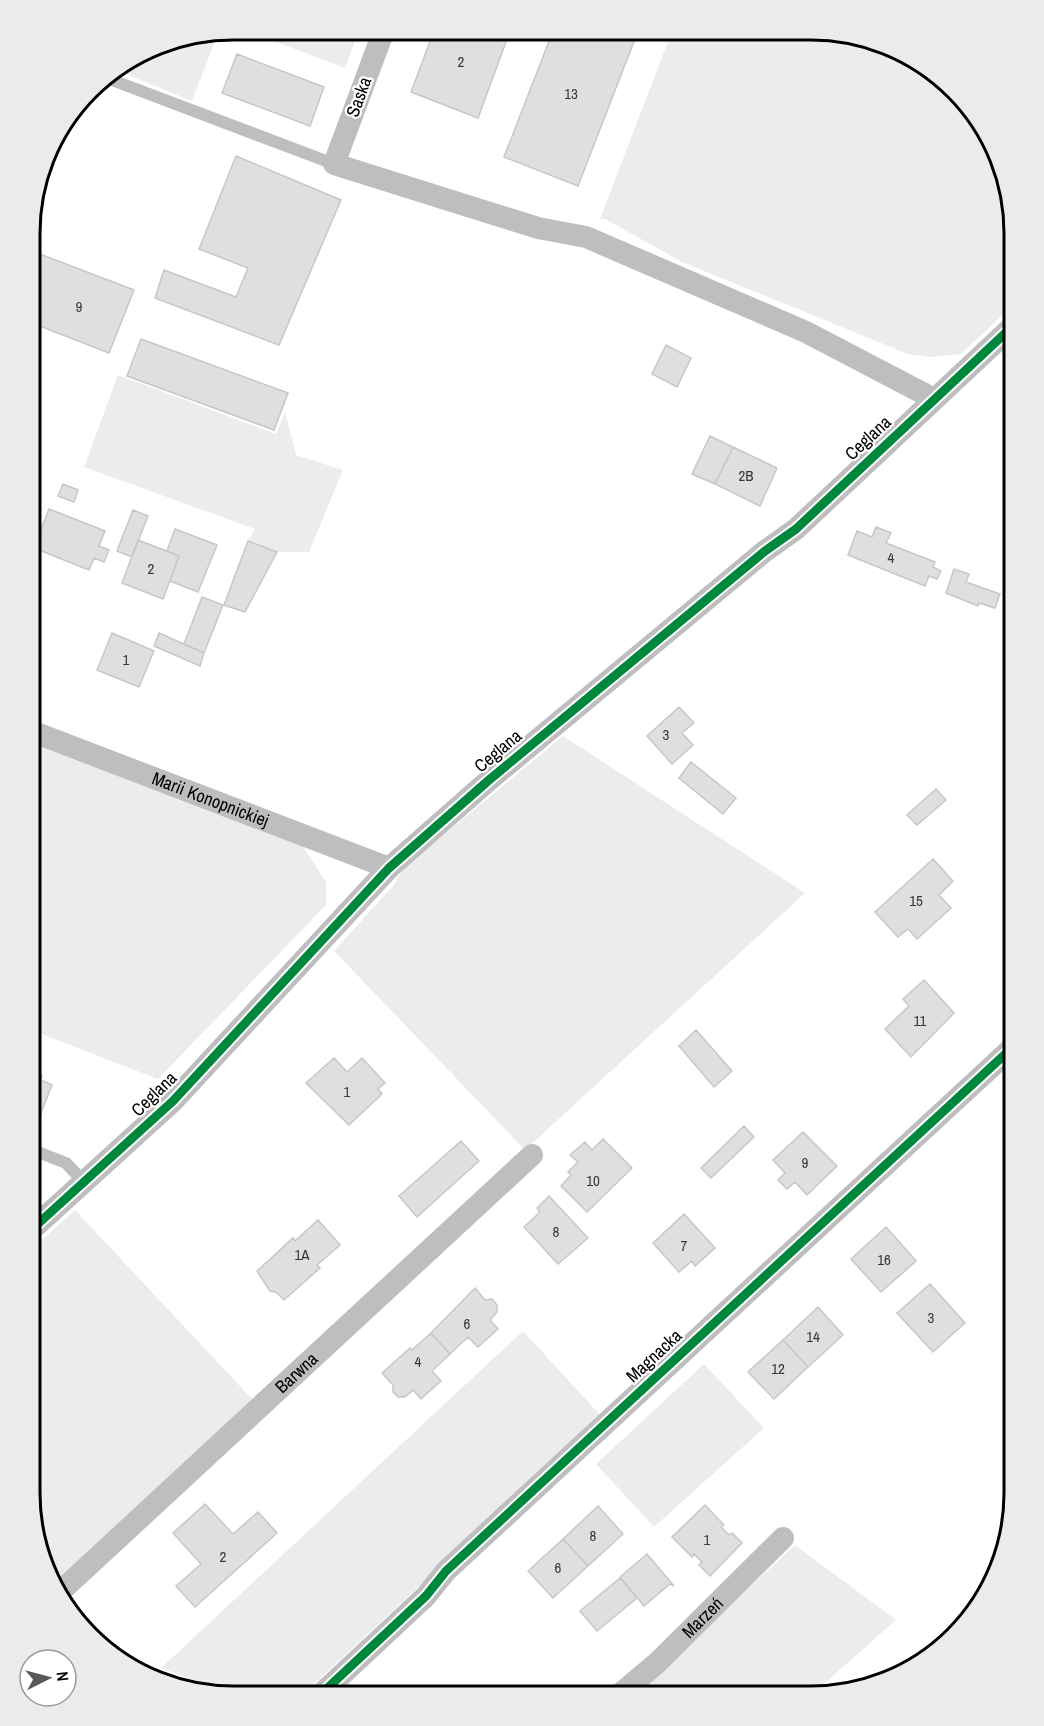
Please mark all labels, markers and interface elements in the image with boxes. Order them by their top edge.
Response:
house number: 2 [458,51,465,72]
street label: Saska [340,73,377,120]
house number: 13 [564,83,578,104]
house number: 9 [76,296,83,317]
street label: Ceglana [839,410,896,466]
house number: 2B [738,465,754,486]
house number: 4 [888,547,895,568]
house number: 2 [148,558,155,579]
house number: 1 [123,649,130,670]
street label: Ceglana [469,723,527,778]
house number: 3 [663,724,670,745]
street label: Marii Konopnickiej [148,765,273,833]
house number: 15 [909,890,923,911]
house number: 11 [914,1010,927,1031]
street label: Ceglana [125,1066,182,1122]
house number: 1 [344,1081,351,1102]
house number: 9 [802,1152,809,1173]
house number: 10 [586,1170,600,1191]
house number: 8 [553,1221,560,1242]
house number: 7 [681,1235,688,1256]
house number: 1A [294,1244,310,1265]
house number: 16 [877,1249,891,1270]
house number: 3 [928,1307,935,1328]
house number: 6 [464,1313,471,1334]
street label: Magnacka [620,1323,687,1388]
house number: 14 [806,1326,820,1347]
street label: Barwna [269,1346,323,1399]
house number: 4 [415,1351,422,1372]
house number: 12 [771,1358,785,1379]
house number: 8 [590,1525,597,1546]
house number: 1 [704,1529,711,1550]
house number: 2 [220,1546,227,1567]
house number: 6 [555,1557,562,1578]
street label: Marzeń [676,1591,729,1644]
north arrow [18,1648,78,1708]
text: N [51,1671,74,1682]

